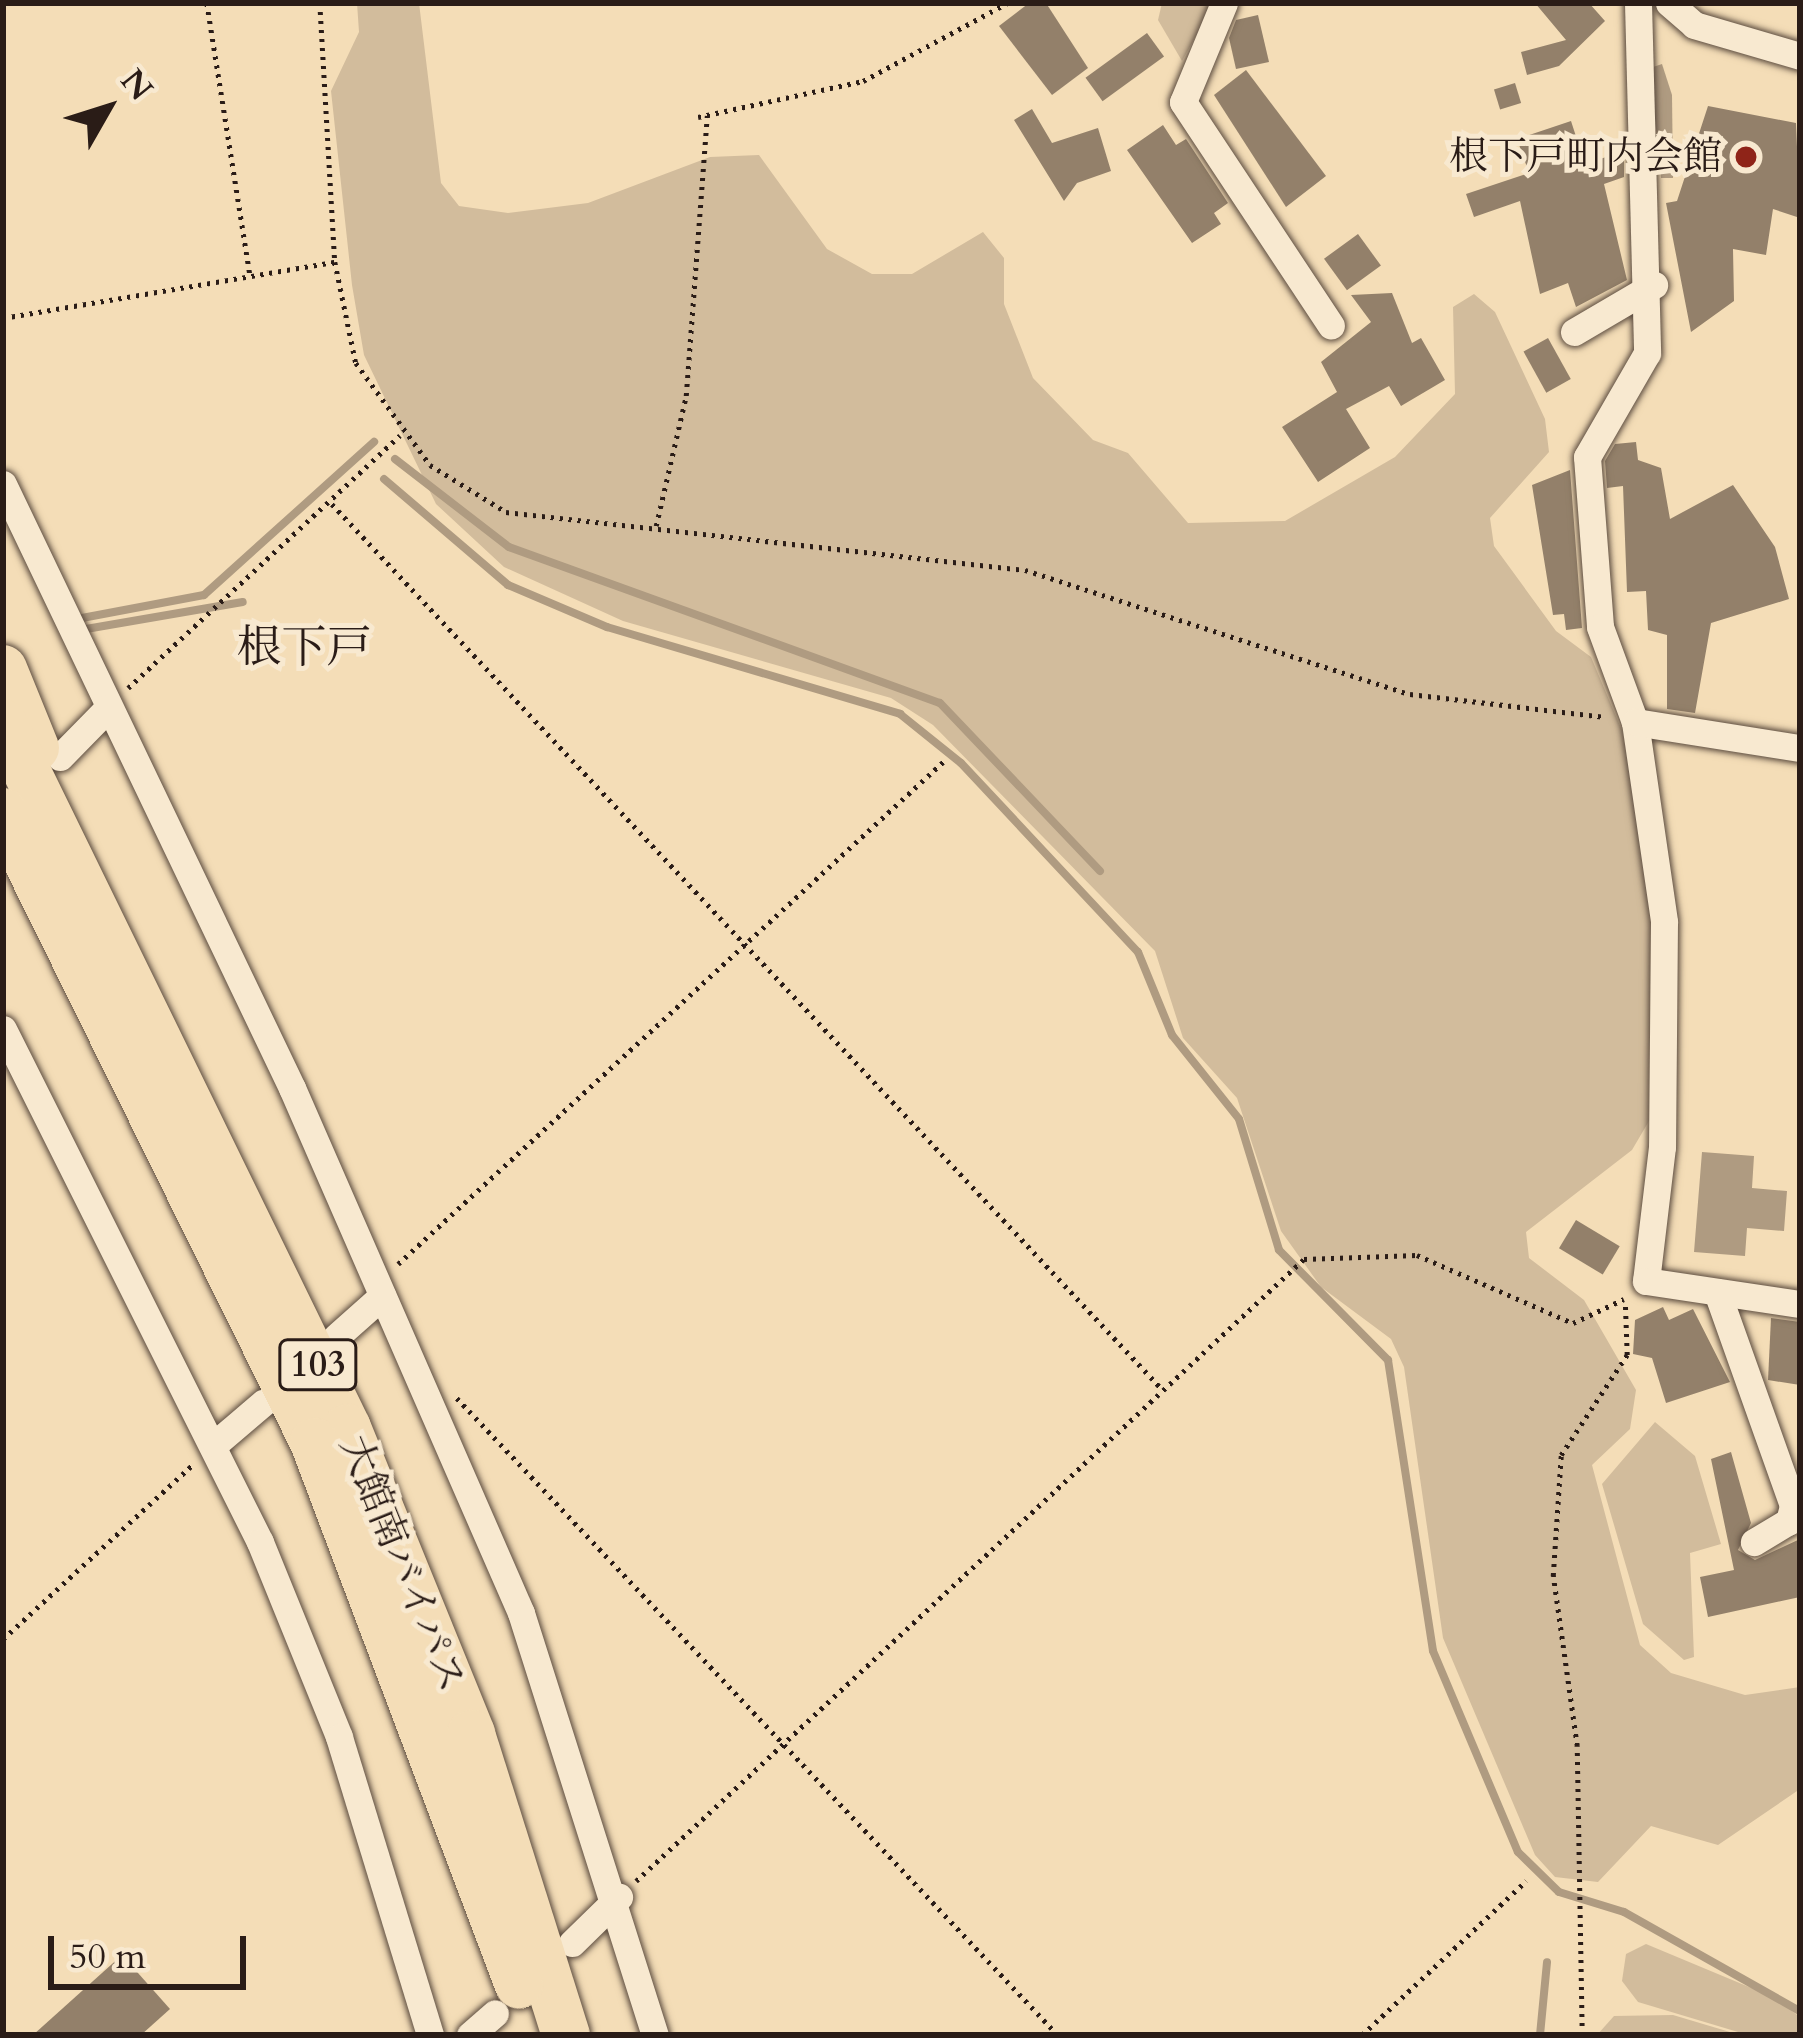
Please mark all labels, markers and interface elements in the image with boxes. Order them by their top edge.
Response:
north arrow [48,48,168,168]
text: N [110,60,163,110]
place label: 根下戸町内会館 [1449,134,1722,180]
marker: 根下戸町内会館 [1733,144,1759,170]
district label: 根下戸 [237,621,371,675]
road number: 103 [276,1335,360,1395]
street label: 大館南バイパス [329,1429,475,1699]
scale bar [54,1912,252,1986]
text: 50 m [69,1932,146,1981]

